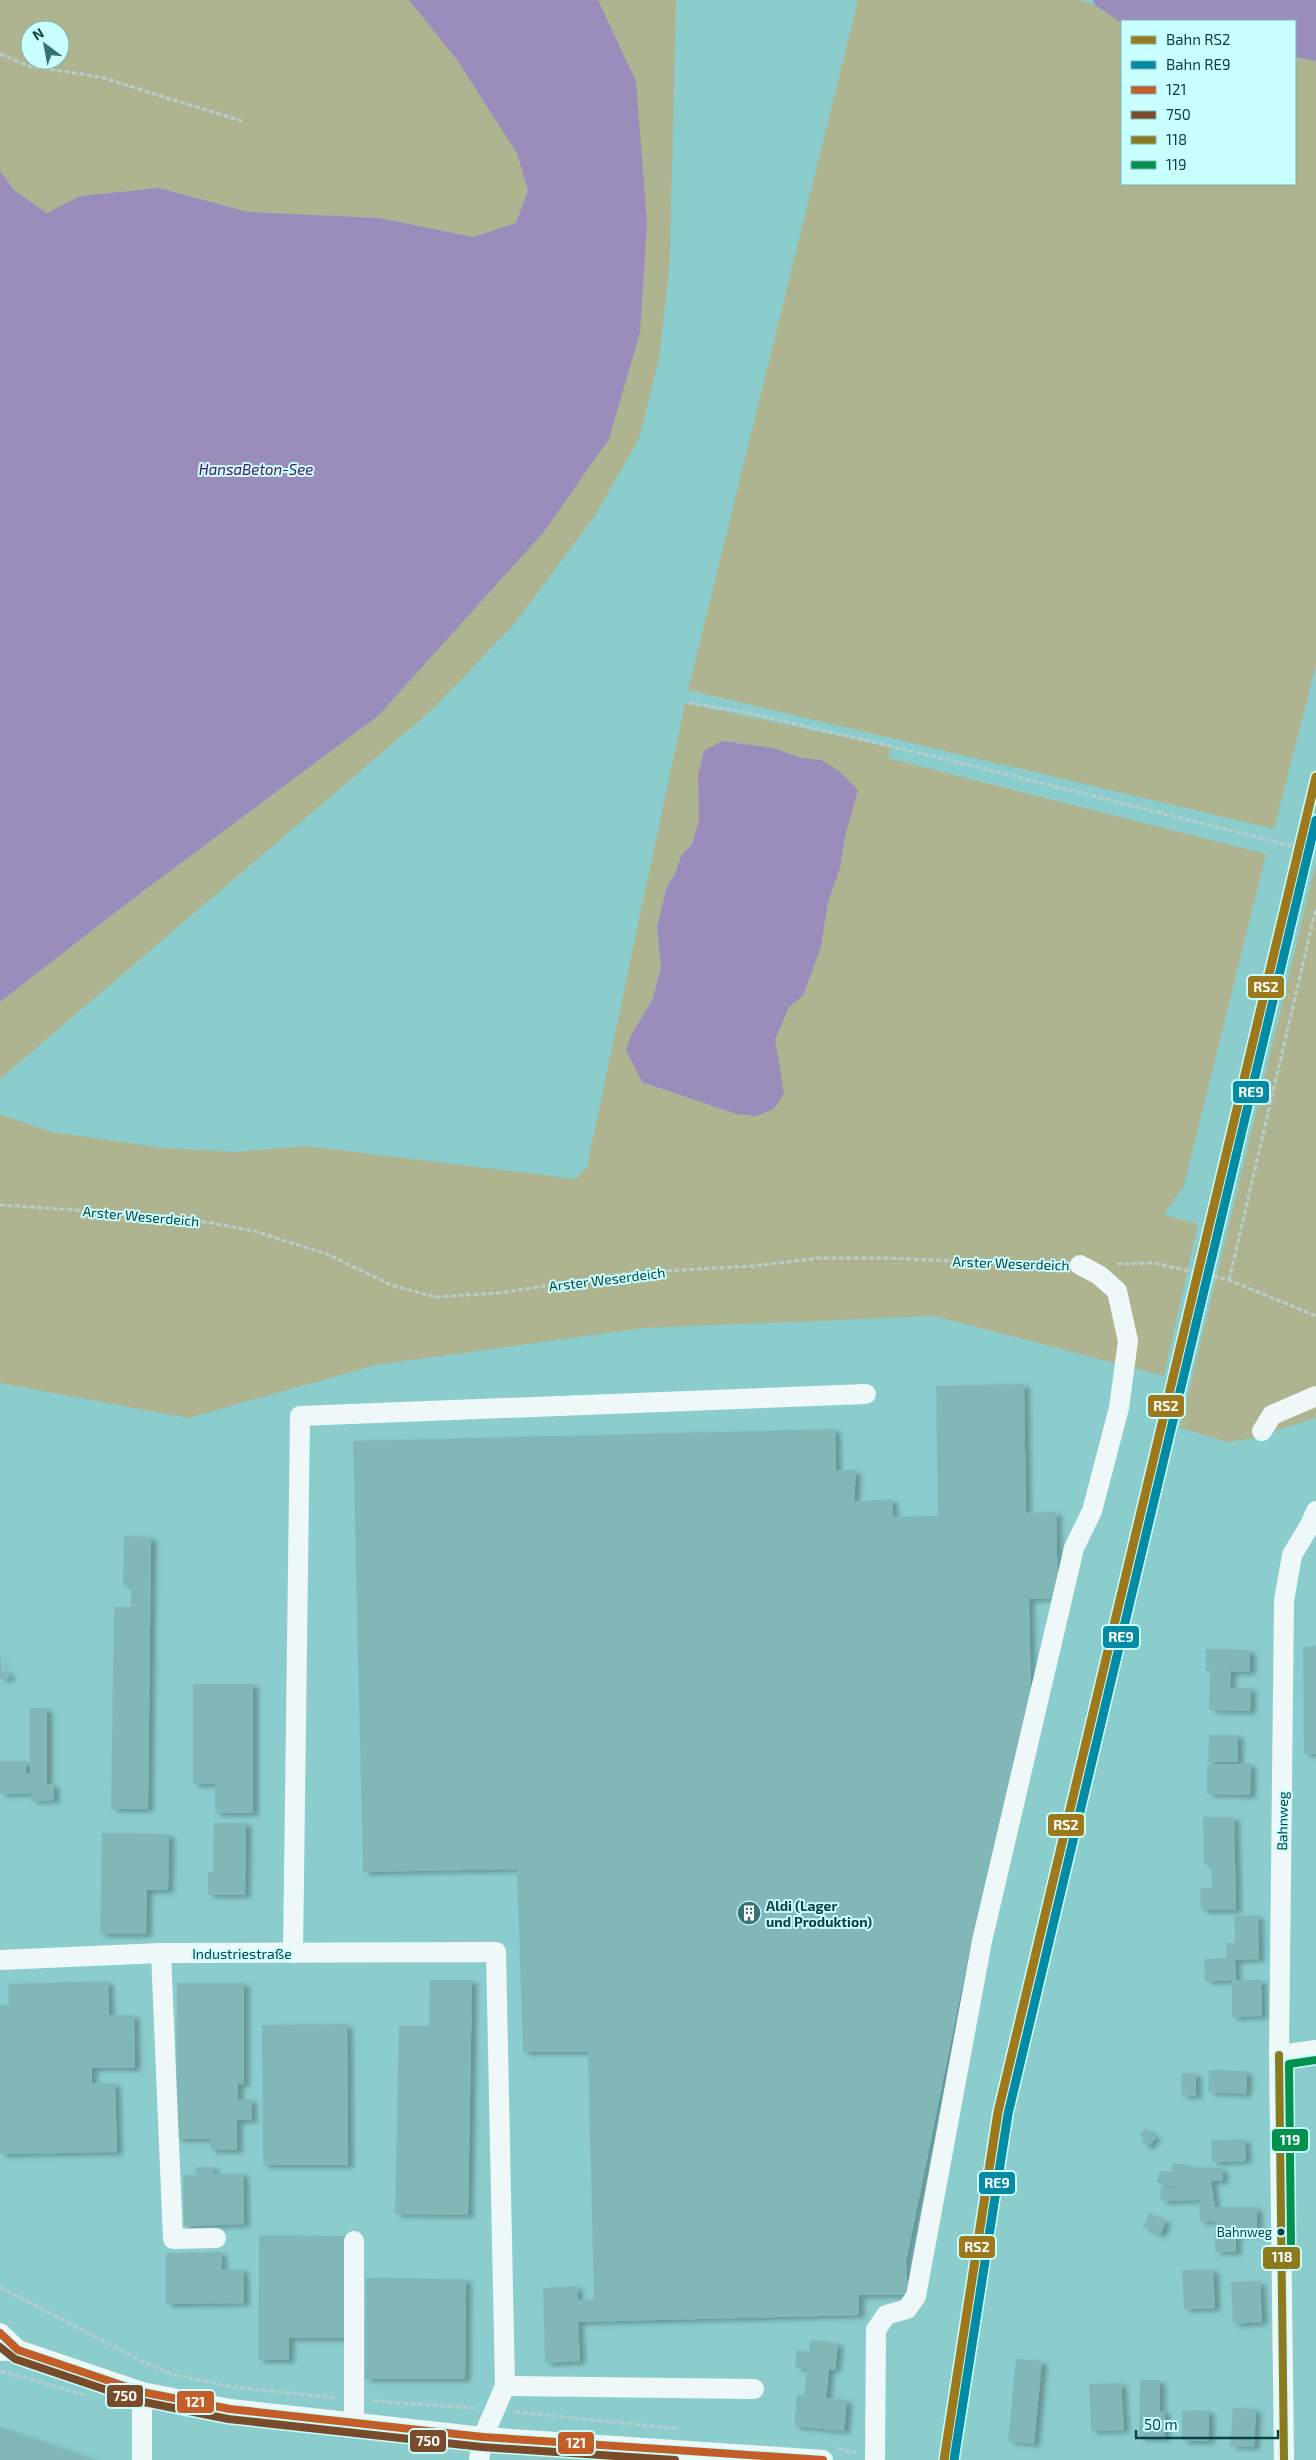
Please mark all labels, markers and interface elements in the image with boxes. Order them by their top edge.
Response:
north arrow [20,20,70,70]
legend [1121,20,1296,185]
text: N [29,24,47,43]
text: Bahn RS2 [1166,30,1230,48]
text: Bahn RE9 [1166,55,1231,73]
text: 121 [1166,80,1186,98]
text: 750 [1166,105,1191,123]
text: 118 [1166,130,1187,148]
text: 119 [1166,155,1187,173]
water label: HansaBeton-See [199,460,313,478]
line badge: RS2 [1247,975,1285,999]
text: RS2 [1253,978,1279,995]
line badge: RE9 [1232,1080,1270,1104]
text: RE9 [1238,1083,1264,1100]
street label: Arster Weserdeich [82,1202,200,1230]
street label: Arster Weserdeich [952,1252,1070,1274]
street label: Arster Weserdeich [548,1263,666,1295]
line badge: RS2 [1147,1394,1185,1418]
text: RS2 [1153,1397,1179,1414]
line badge: RE9 [1102,1625,1140,1649]
text: RE9 [1108,1628,1134,1645]
street label: Bahnweg [1273,1791,1291,1851]
line badge: RS2 [1047,1813,1085,1837]
text: RS2 [1053,1816,1079,1833]
place label: Aldi (Lager und Produktion) [766,1897,872,1930]
building icon: Aldi (Lager und Produktion) [736,1900,762,1926]
street label: Industriestraße [192,1945,292,1962]
line badge: 119 [1271,2128,1309,2152]
text: 119 [1280,2131,1300,2148]
line badge: RE9 [978,2171,1016,2195]
text: RE9 [984,2174,1010,2191]
place label: Bahnweg [1217,2224,1272,2240]
marker: Bahnweg [1276,2227,1286,2237]
line badge: RS2 [958,2235,996,2259]
text: RS2 [964,2238,990,2255]
line badge: 118 [1262,2246,1301,2270]
text: 118 [1272,2248,1292,2265]
line badge: 750 [106,2384,144,2408]
text: 750 [113,2387,137,2404]
line badge: 121 [176,2390,215,2414]
text: 121 [185,2393,205,2410]
scale bar [1136,2408,1278,2440]
text: 50 m [1144,2415,1178,2433]
line badge: 750 [409,2429,447,2453]
line badge: 121 [557,2431,595,2455]
text: 750 [416,2432,440,2449]
text: 121 [566,2434,586,2451]

